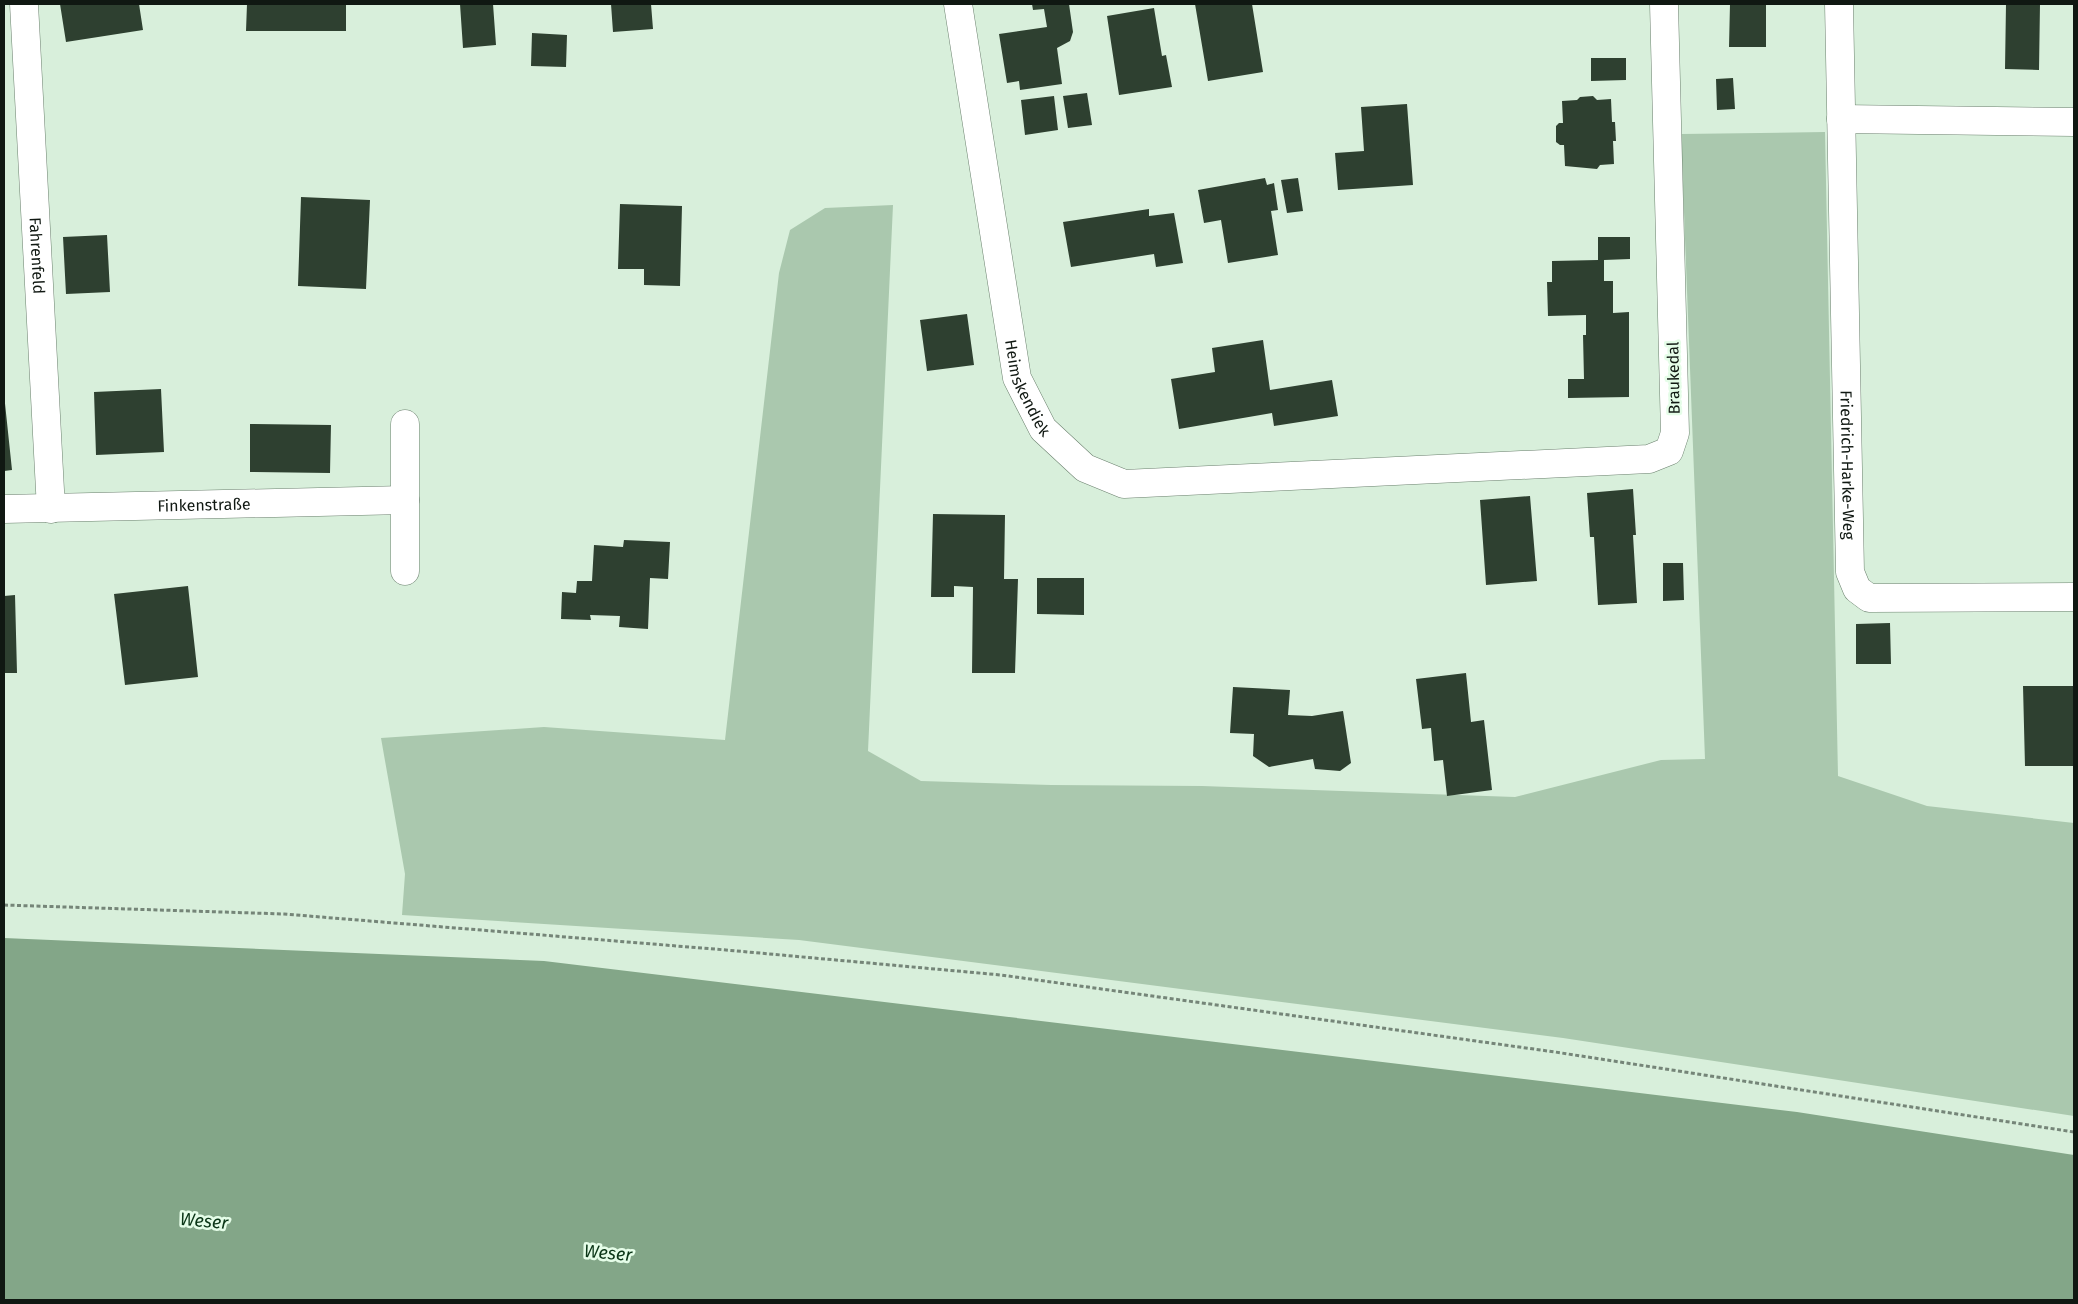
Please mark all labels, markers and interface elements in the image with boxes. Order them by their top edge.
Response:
street label: Fahrenfeld [25,217,48,295]
street label: Heimskendiek [1001,338,1054,441]
street label: Braukedal [1663,341,1684,415]
street label: Friedrich-Harke-Weg [1836,390,1858,541]
street label: Finkenstraße [157,494,251,516]
water label: Weser [179,1208,230,1234]
water label: Weser [583,1240,634,1266]

